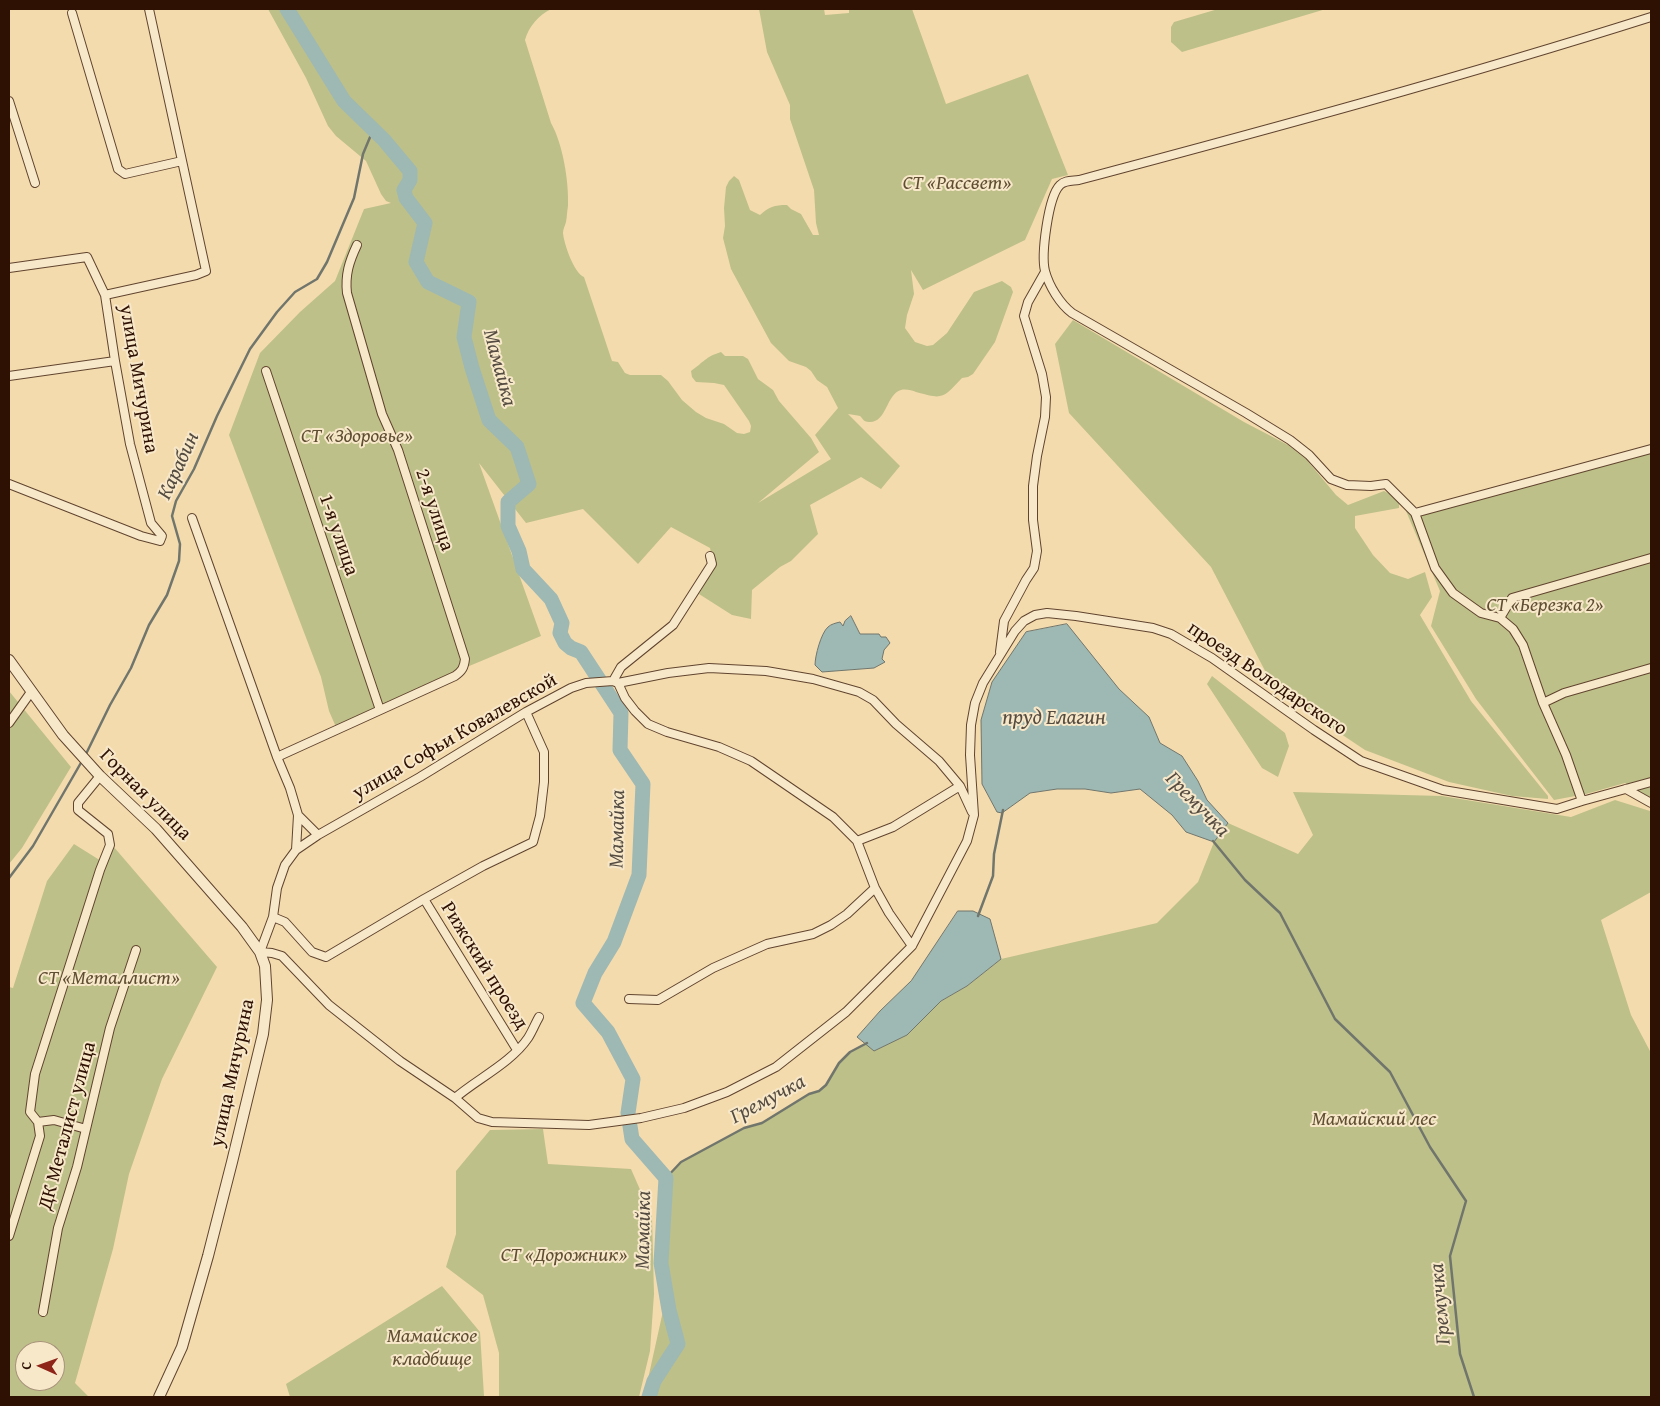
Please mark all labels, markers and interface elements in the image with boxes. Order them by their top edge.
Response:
park label: СТ «Рассвет» [903,172,1011,196]
street label: улица Мичурина [113,303,163,455]
water label: Мамайка [477,327,521,409]
park label: СТ «Здоровье» [301,425,413,449]
water label: Карабин [152,428,206,504]
street label: 2-я улица [409,466,459,554]
street label: 1-я улица [313,491,363,579]
park label: СТ «Березка 2» [1487,594,1603,618]
street label: проезд Володарского [1182,617,1352,741]
street label: улица Софьи Ковалевской [349,669,561,805]
water label: пруд Елагин [1002,706,1106,732]
street label: Горная улица [94,744,196,846]
water label: Гремучка [1160,767,1234,843]
water label: Мамайка [605,789,631,869]
street label: Рижский проезд [435,898,533,1034]
park label: СТ «Металлист» [38,967,180,991]
street label: улица Мичурина [206,997,260,1149]
street label: ДК Металист улица [34,1039,102,1213]
water label: Гремучка [726,1070,810,1130]
park label: Мамайский лес [1312,1108,1436,1132]
water label: Мамайка [631,1190,657,1270]
park label: СТ «Дорожник» [501,1244,627,1268]
water label: Гремучка [1425,1262,1457,1346]
park label: Мамайское кладбище [387,1325,477,1372]
north arrow [15,1341,65,1391]
text: С [16,1361,36,1370]

